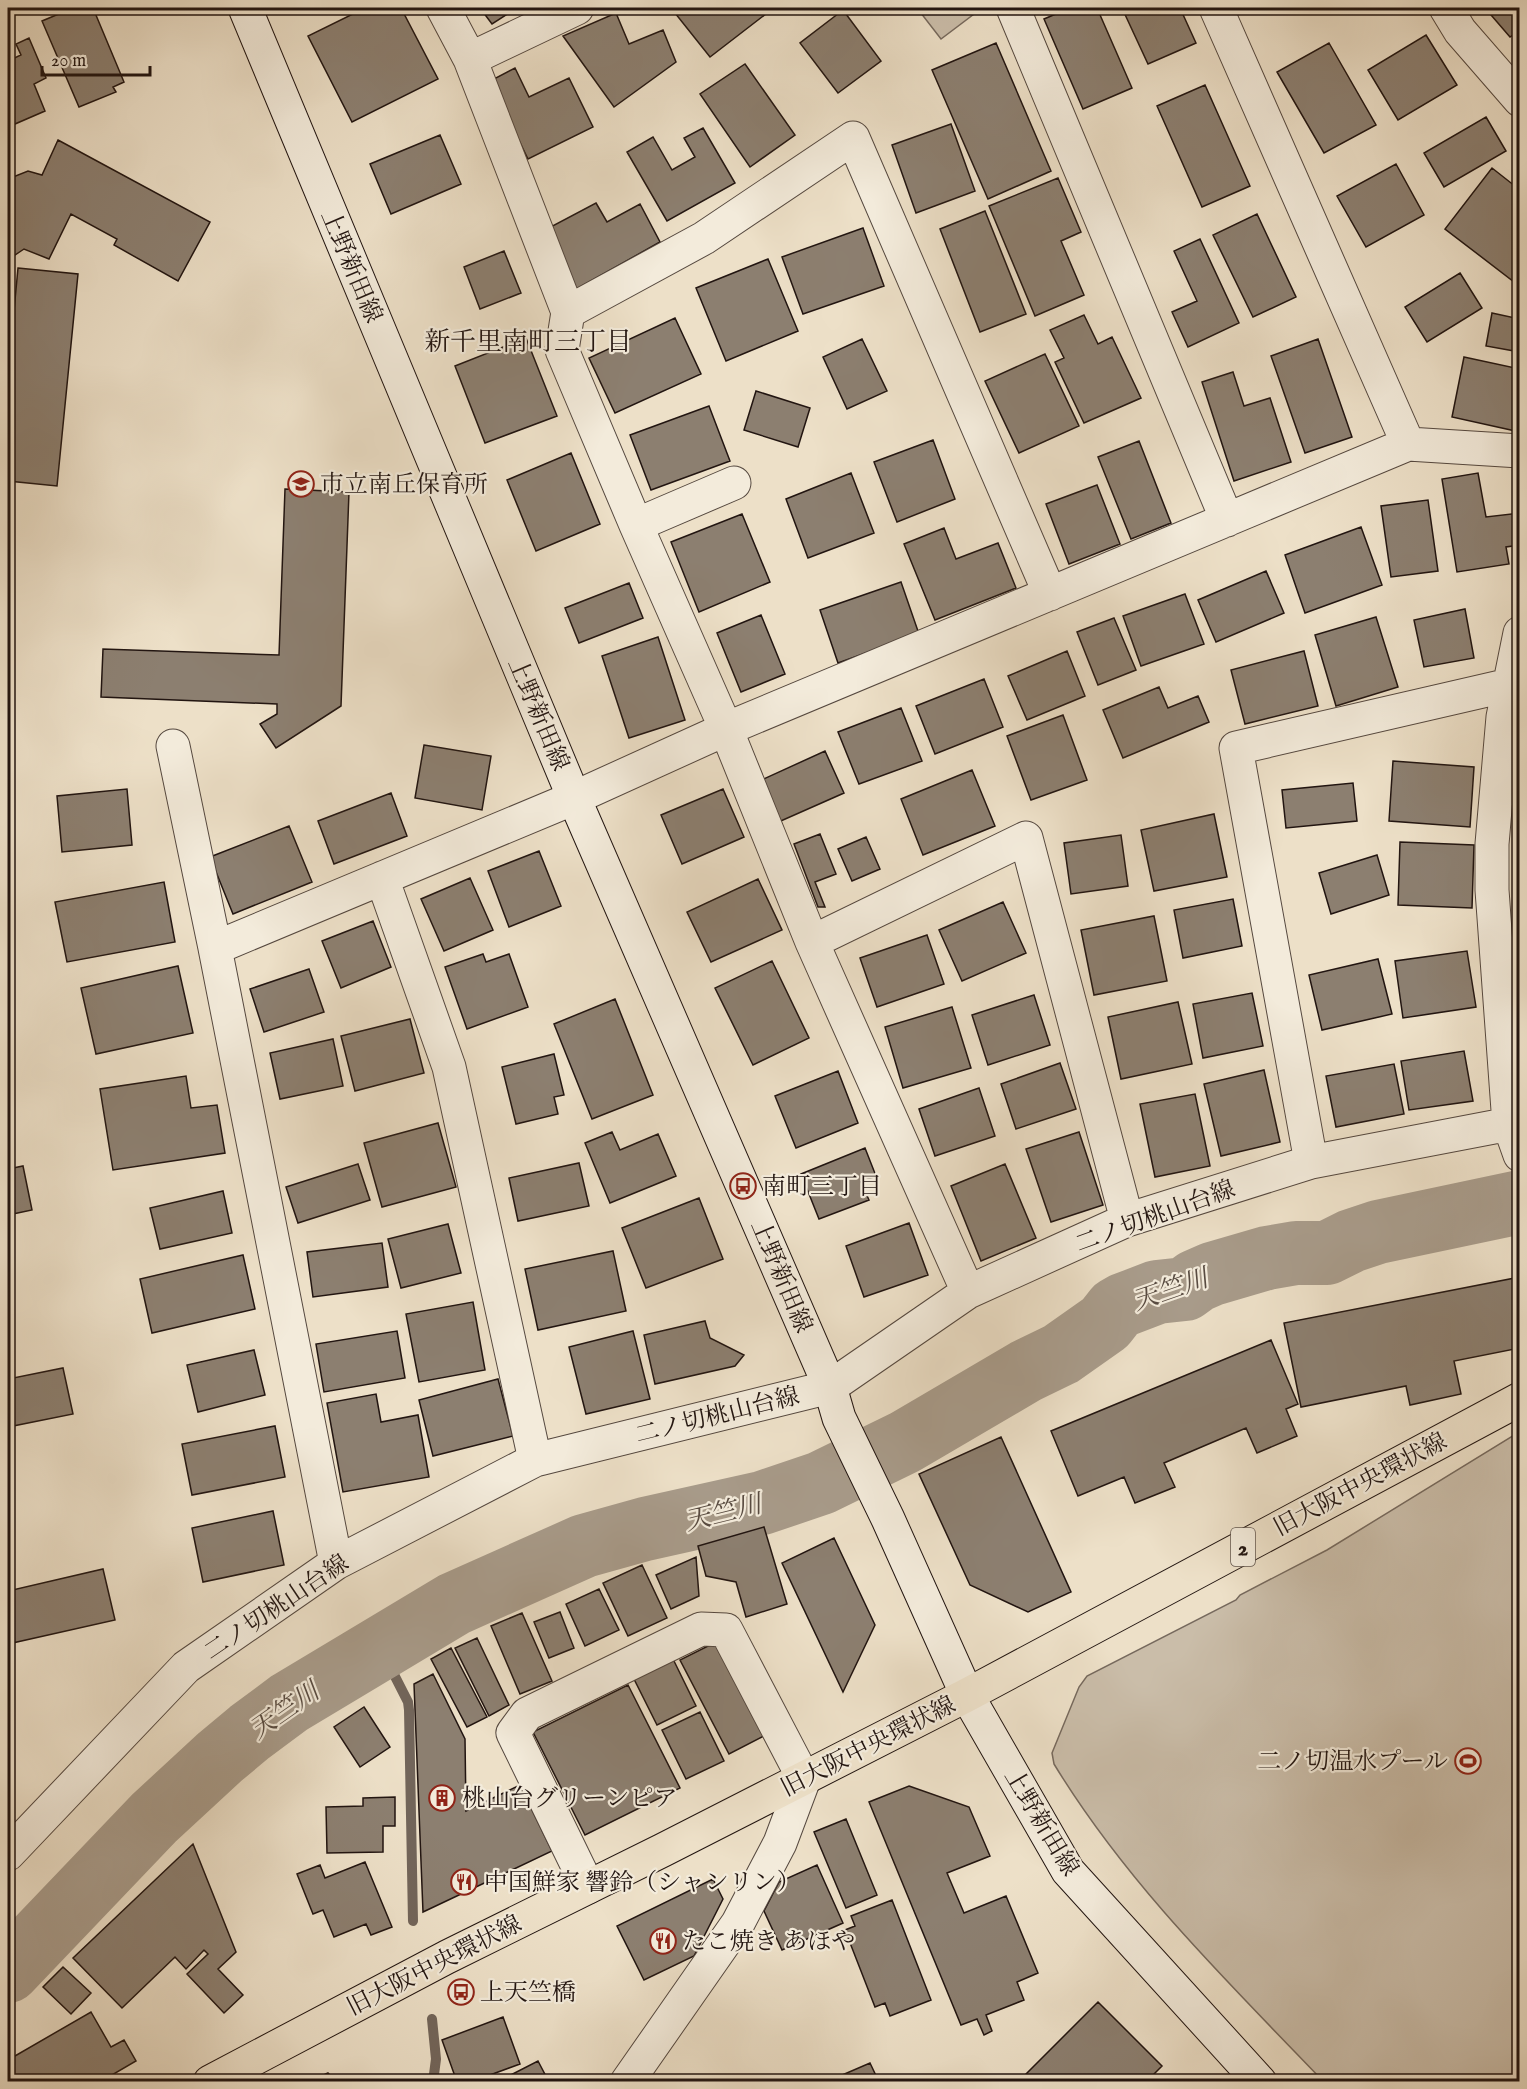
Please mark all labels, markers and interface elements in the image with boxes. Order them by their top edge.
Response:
scale bar [42,39,150,77]
text: 20 m [51,50,86,73]
street label: 上野新田線 [313,205,388,328]
district label: 新千里南町三丁目 [424,326,632,359]
school or university icon: 市立南丘保育所 [286,469,316,499]
place label: 市立南丘保育所 [320,470,488,501]
street label: 上野新田線 [500,653,575,776]
bus stop icon: 南町三丁目 [728,1171,758,1201]
place label: 南町三丁目 [762,1172,882,1203]
street label: 二ノ切桃山台線 [1071,1174,1240,1261]
street label: 上野新田線 [743,1215,818,1338]
water label: 天竺川 [1128,1261,1216,1319]
street label: 二ノ切桃山台線 [632,1381,803,1452]
street label: 旧大阪中央環状線 [1269,1427,1453,1544]
water label: 天竺川 [682,1487,768,1539]
road number: 2 [1231,1528,1255,1566]
street label: 二ノ切桃山台線 [199,1548,355,1668]
water label: 天竺川 [243,1674,329,1747]
street label: 旧大阪中央環状線 [776,1690,961,1805]
sports icon: 二ノ切温水プール [1453,1746,1483,1776]
place label: 二ノ切温水プール [1257,1747,1448,1778]
street label: 上野新田線 [997,1763,1085,1882]
building icon: 桃山台グリーンピア [427,1783,457,1813]
place label: 桃山台グリーンピア [462,1784,678,1815]
restaurant icon: 中国鮮家 響鈴（シャンリン） [449,1867,479,1897]
place label: 中国鮮家 響鈴（シャンリン） [484,1868,801,1899]
street label: 旧大阪中央環状線 [342,1909,527,2024]
restaurant icon: たこ焼き あほや [648,1926,678,1956]
place label: たこ焼き あほや [682,1927,855,1958]
bus stop icon: 上天竺橋 [446,1977,476,2007]
place label: 上天竺橋 [480,1978,576,2009]

